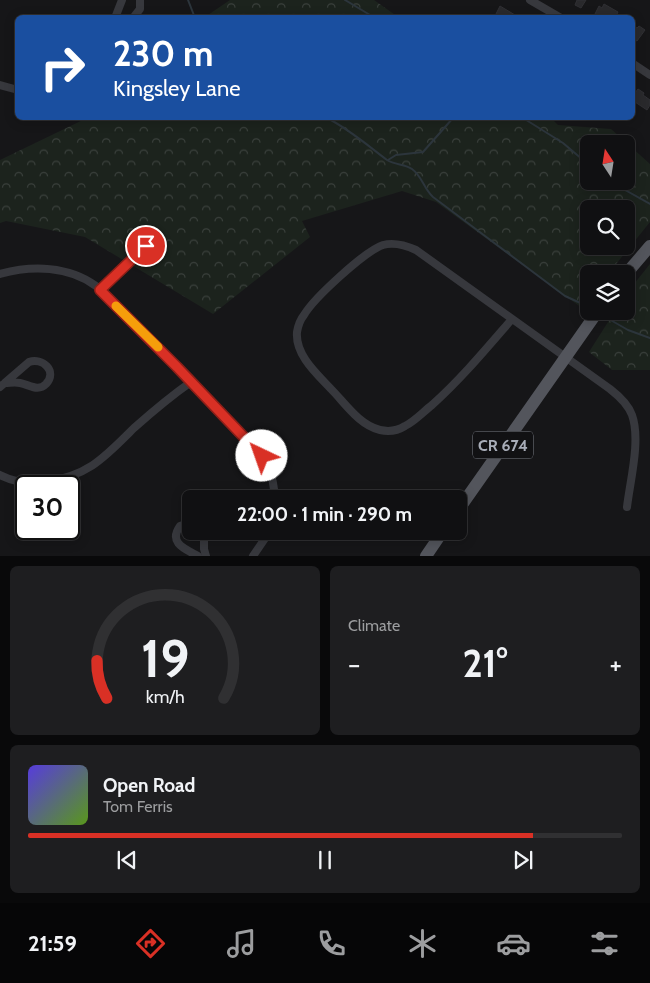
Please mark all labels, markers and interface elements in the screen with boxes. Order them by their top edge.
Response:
text: 230 m [113,32,213,75]
icon: right [30,35,95,100]
text: Kingsley Lane [113,75,240,102]
north arrow [580,135,635,190]
map controls [580,135,635,320]
button: search [580,200,635,255]
pin [125,225,167,267]
icon: arrive [132,232,160,260]
button: layers [580,265,635,320]
position arrow [235,429,287,481]
road number: CR 674 [473,432,533,458]
speed limit sign: 30 [15,475,80,540]
text: 22:00 · 1 min · 290 m [237,503,412,526]
text: Climate [348,616,400,635]
text: 19 [141,627,189,690]
text: 21° [462,640,508,687]
text: − [348,647,360,681]
text: + [610,647,622,681]
text: km/h [145,686,185,707]
text: Open Road [103,774,195,797]
text: Tom Ferris [103,797,173,816]
icon: previous [113,846,141,874]
icon: pause [311,846,339,874]
icon: next [509,846,537,874]
icon: directions [133,926,168,961]
icon: music [224,926,259,961]
icon: phone [314,926,349,961]
icon: climate [405,926,440,961]
icon: car [496,926,531,961]
icon: filters [587,926,622,961]
text: 21:59 [28,930,77,957]

